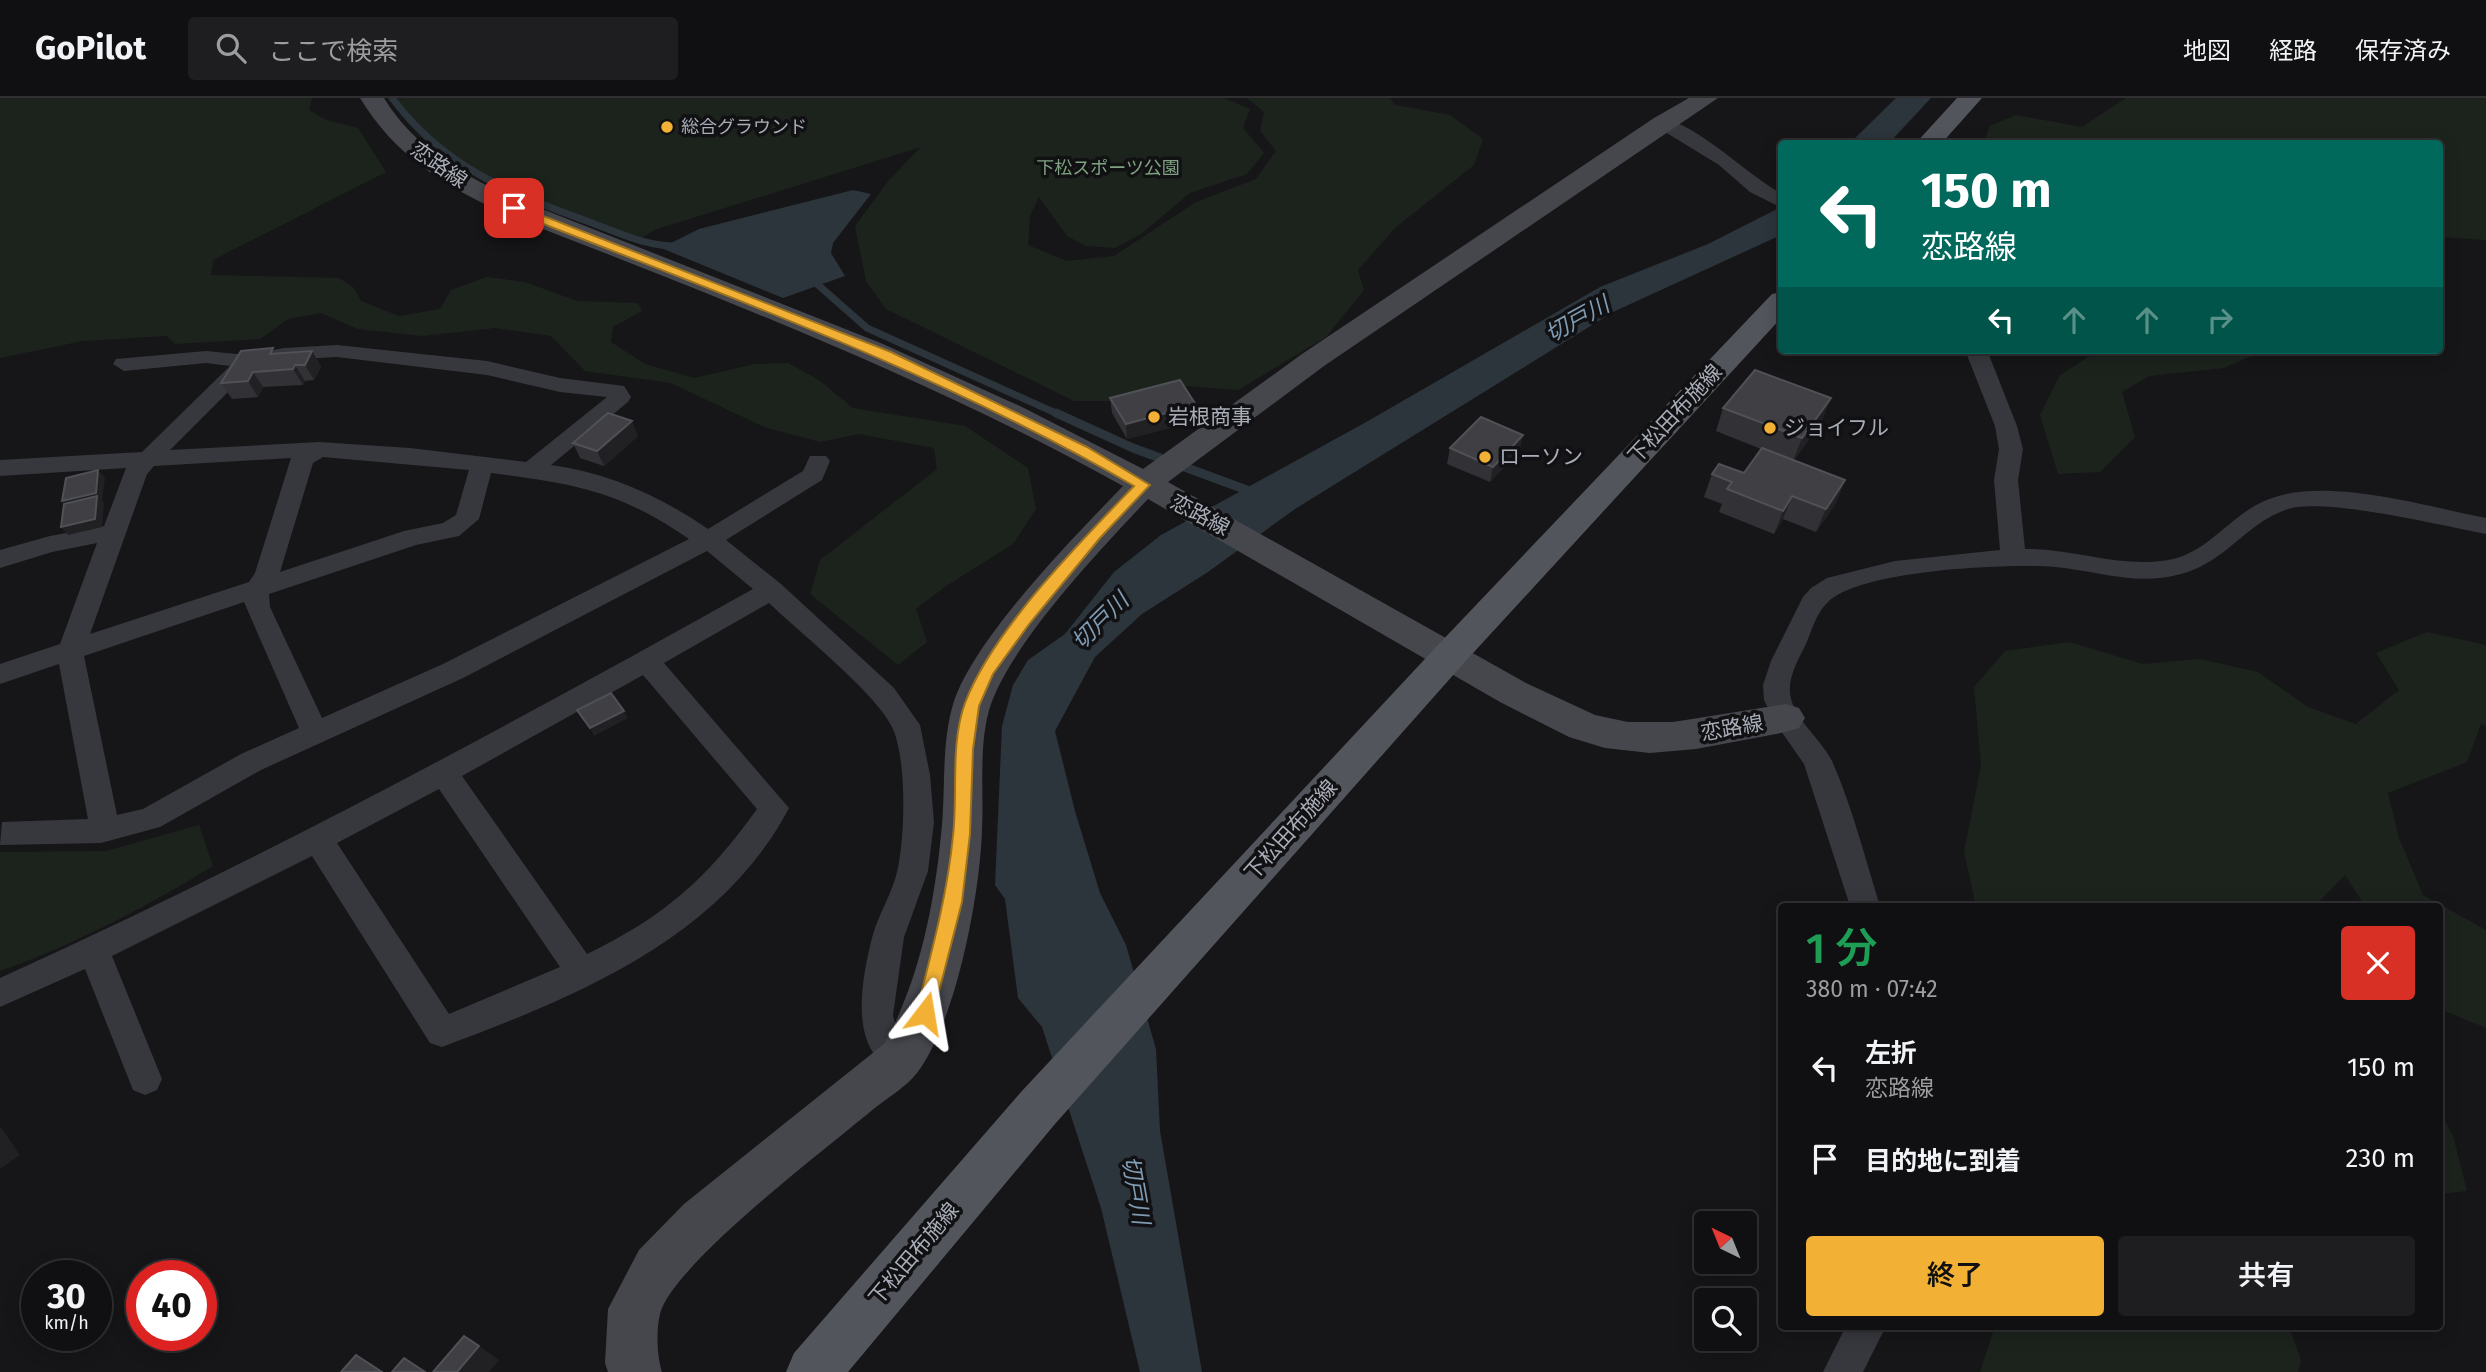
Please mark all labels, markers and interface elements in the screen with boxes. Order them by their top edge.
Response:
search box [188,17,678,80]
text: GoPilot [35,28,146,68]
icon: search [212,29,250,67]
text: ここで検索 [268,36,398,67]
text: 地図 [2183,37,2231,65]
text: 経路 [2269,37,2317,65]
text: 保存済み [2355,37,2451,65]
place label: 総合グラウンド [681,116,807,138]
marker: 総合グラウンド [659,119,675,135]
street label: 恋路線 [406,136,472,194]
park label: 下松スポーツ公園 [1036,157,1180,179]
text: 150 m [1921,161,2052,220]
icon: left [1806,168,1897,259]
pin [484,178,544,238]
icon: arrive [495,189,533,227]
text: 恋路線 [1921,228,2017,266]
water label: 切戸川 [1540,289,1617,348]
icon: left [1982,301,2020,339]
icon: ahead [2055,301,2093,339]
icon: ahead [2128,301,2166,339]
icon: right [2201,301,2239,339]
street label: 下松田布施線 [1623,359,1727,469]
place label: 岩根商事 [1168,404,1252,430]
marker: 岩根商事 [1146,409,1162,425]
place label: ジョイフル [1784,415,1889,441]
marker: ジョイフル [1762,420,1778,436]
place label: ローソン [1499,444,1583,470]
marker: ローソン [1477,449,1493,465]
street label: 恋路線 [1166,489,1234,541]
water label: 切戸川 [1066,585,1136,655]
street label: 恋路線 [1699,710,1765,746]
street label: 下松田布施線 [1239,774,1343,886]
text: 1 分 [1806,924,1877,974]
button: close [2341,926,2415,1000]
text: 380 m · 07:42 [1806,975,1938,1003]
position arrow [888,976,962,1050]
text: 左折 [1865,1038,1917,1069]
icon: left [1806,1049,1844,1087]
text: 150 m [2347,1052,2415,1083]
text: 恋路線 [1865,1074,1934,1102]
icon: arrive [1806,1140,1844,1178]
text: 230 m [2346,1143,2415,1174]
text: 目的地に到着 [1865,1146,2021,1177]
water label: 切戸川 [1116,1154,1156,1229]
street label: 下松田布施線 [864,1197,964,1311]
north arrow [1694,1211,1757,1274]
map controls [1694,1211,1757,1351]
button: 終了 [1806,1236,2104,1316]
button: 共有 [2118,1236,2415,1316]
speed limit sign: 40 [126,1260,217,1351]
text: 30 [47,1275,86,1317]
button: search [1694,1288,1757,1351]
text: km/h [44,1312,89,1334]

